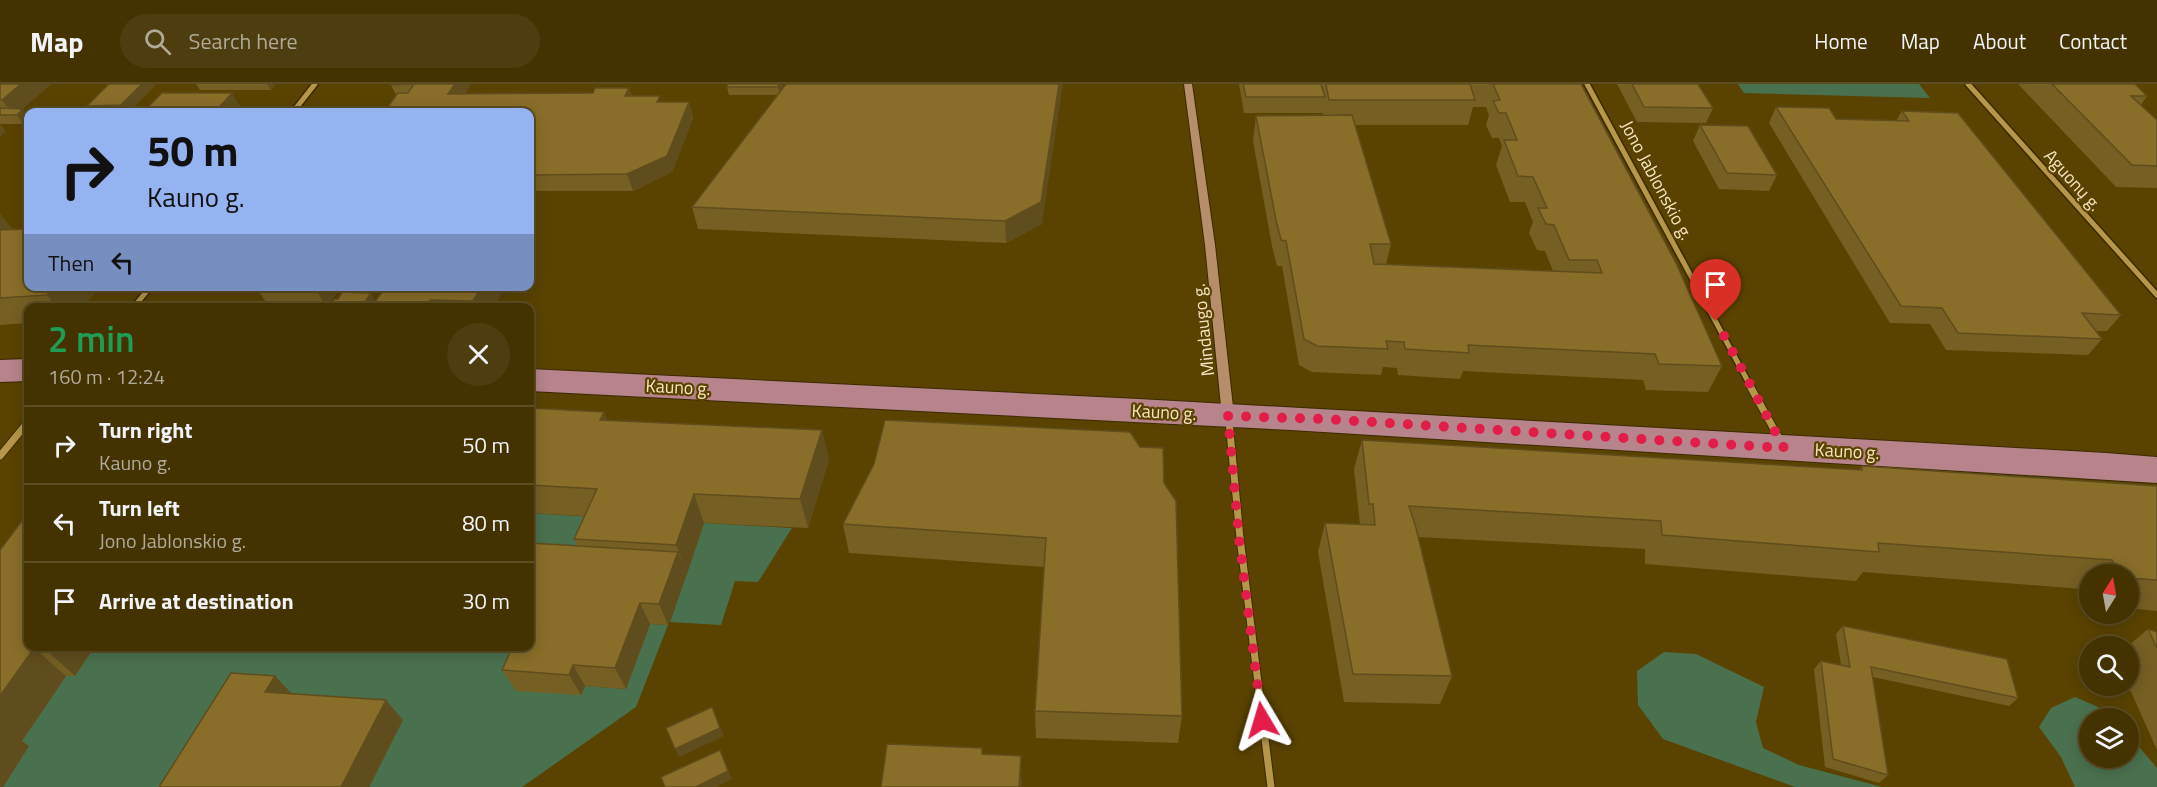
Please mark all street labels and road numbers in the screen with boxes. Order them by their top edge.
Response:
street label: Jono Jablonskio g. [1614,115,1700,245]
street label: Aguonų g. [2038,143,2108,217]
street label: Mindaugo g. [1185,282,1221,378]
street label: Kauno g. [645,372,711,402]
street label: Kauno g. [1131,397,1197,427]
street label: Kauno g. [1814,436,1880,466]

